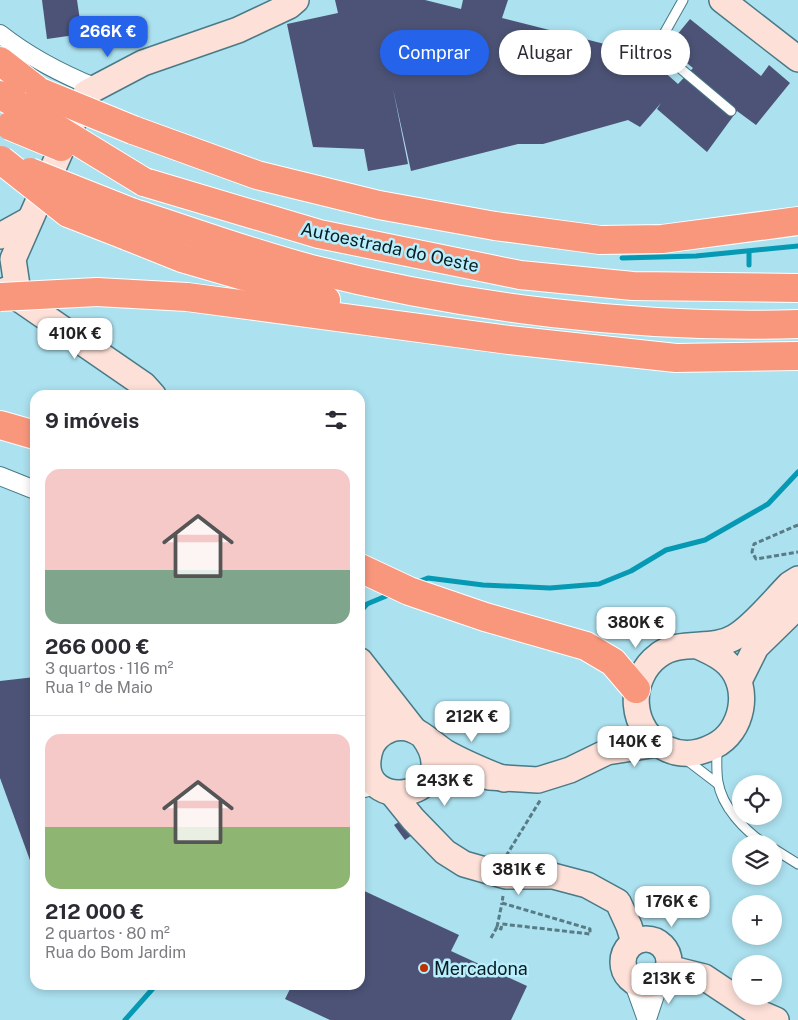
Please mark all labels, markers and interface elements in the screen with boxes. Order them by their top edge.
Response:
pin: 266K € [67,15,149,58]
text: 266K € [80,22,136,41]
chip: Comprar [380,30,489,75]
chip: Alugar [499,30,591,75]
chip: Filtros [601,30,690,75]
street label: Autoestrada do Oeste [299,218,481,276]
pin: 410K € [34,318,116,360]
text: 410K € [48,324,102,343]
icon: filters [322,406,350,434]
text: 9 imóveis [45,408,139,433]
icon: home [153,501,243,591]
pin: 380K € [595,606,677,649]
text: 380K € [607,613,665,632]
text: 266 000 € [45,634,150,659]
text: 3 quartos · 116 m² [45,659,173,678]
text: Rua 1º de Maio [45,678,153,697]
pin: 212K € [431,700,513,743]
text: 212K € [446,707,498,726]
pin: 140K € [594,726,676,768]
text: 140K € [608,732,662,751]
pin: 243K € [404,764,486,807]
icon: home [153,767,243,857]
text: 243K € [417,771,473,790]
map controls [732,775,782,1005]
button: locate [732,775,782,825]
button: layers [732,835,782,885]
pin: 381K € [478,854,560,896]
text: 381K € [492,860,546,879]
pin: 176K € [631,886,713,928]
text: 176K € [646,892,698,911]
button: + [732,895,782,945]
text: 212 000 € [45,899,144,924]
text: 2 quartos · 80 m² [45,924,170,943]
text: Rua do Bom Jardim [45,943,186,962]
button: − [732,955,782,1005]
place label: Mercadona [434,958,528,979]
marker: Mercadona [418,962,430,974]
pin: 213K € [628,962,710,1005]
text: 213K € [642,969,696,988]

